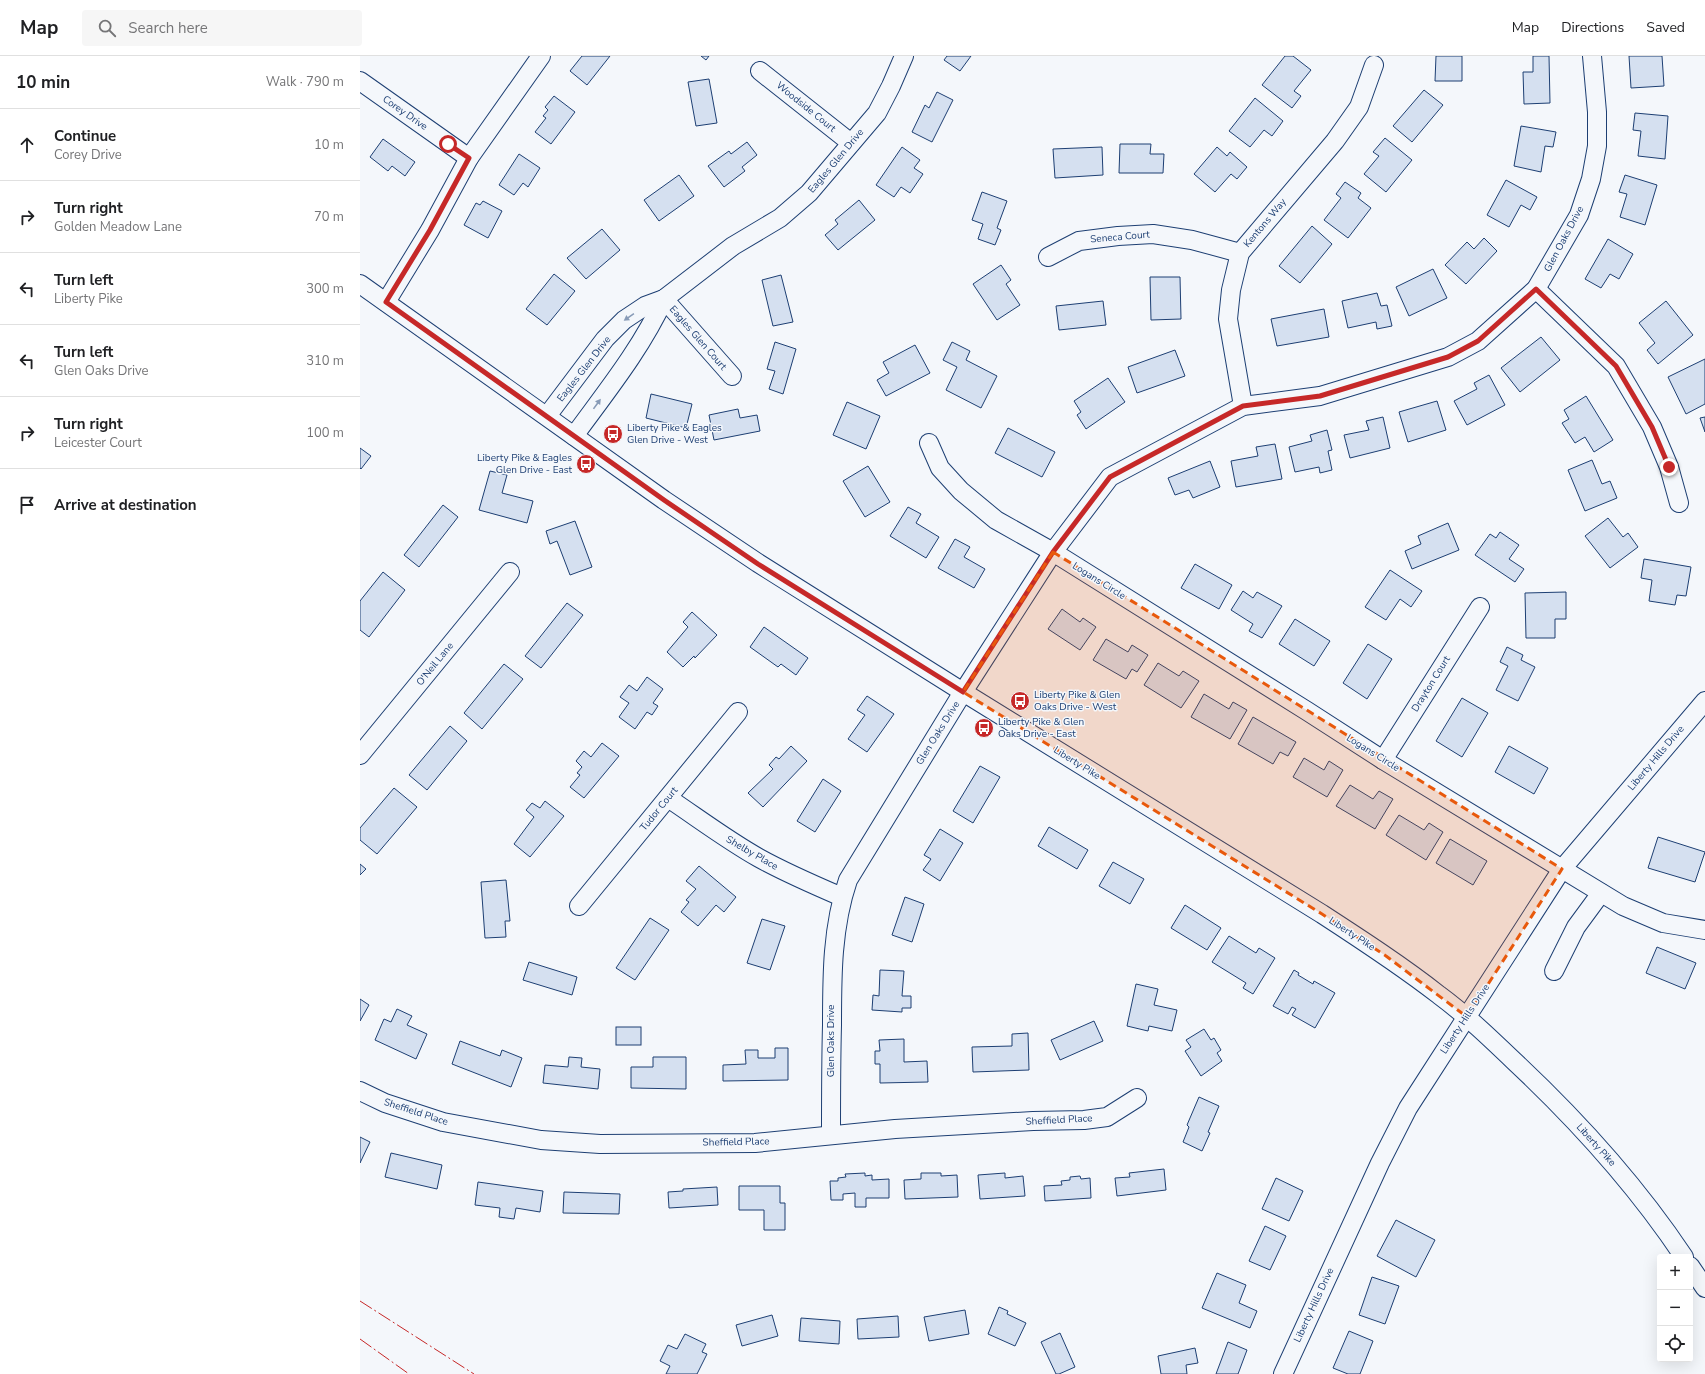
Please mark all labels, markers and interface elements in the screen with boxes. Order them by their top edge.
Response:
search box [82,10,362,46]
text: Map [20,15,58,41]
icon: search [96,17,118,39]
text: Search here [128,18,208,38]
text: Map [1512,18,1539,37]
text: Directions [1561,18,1624,37]
text: Saved [1646,18,1685,37]
text: 10 min [16,71,70,94]
text: Walk · 790 m [266,73,344,91]
street label: Woodside Court [773,79,839,136]
street label: Corey Drive [380,92,430,134]
text: Continue [54,126,116,146]
street label: Eagles Glen Drive [805,126,867,196]
icon: ahead [16,134,38,156]
route start [439,135,457,153]
text: 10 m [314,136,344,154]
text: Corey Drive [54,146,122,164]
street label: Kentons Way [1240,195,1290,250]
text: Turn right [54,198,123,218]
street label: Glen Oaks Drive [1541,204,1587,274]
icon: right [16,206,38,228]
text: 70 m [314,208,344,226]
text: Golden Meadow Lane [54,218,182,236]
street label: Seneca Court [1090,227,1151,247]
text: Turn left [54,270,113,290]
icon: left [16,278,38,300]
text: 300 m [306,280,344,298]
text: Liberty Pike [54,290,123,308]
street label: Eagles Glen Court [666,303,730,374]
one-way arrow [624,313,635,321]
street label: Eagles Glen Drive [554,333,614,405]
text: Turn left [54,342,113,362]
icon: left [16,350,38,372]
text: 310 m [306,352,344,370]
text: Glen Oaks Drive [54,362,149,380]
one-way arrow [593,399,601,410]
text: Turn right [54,414,123,434]
place label: Liberty Pike & Eagles Glen Drive - West [627,421,722,447]
icon: right [16,422,38,444]
bus stop icon: Liberty Pike & Eagles Glen Drive - West [602,423,624,445]
text: 100 m [306,424,344,442]
text: Leicester Court [54,434,142,452]
place label: Liberty Pike & Eagles Glen Drive - East [477,451,572,477]
bus stop icon: Liberty Pike & Eagles Glen Drive - East [575,453,597,475]
route end [1660,458,1678,476]
icon: arrive [16,494,38,516]
text: Arrive at destination [54,495,197,515]
street label: Logans Circle [1070,559,1128,603]
street label: O'Neil Lane [413,639,457,689]
street label: Drayton Court [1408,653,1454,715]
place label: Liberty Pike & Glen Oaks Drive - West [1034,688,1120,714]
bus stop icon: Liberty Pike & Glen Oaks Drive - West [1009,690,1031,712]
street label: Glen Oaks Drive [913,698,963,768]
place label: Liberty Pike & Glen Oaks Drive - East [998,715,1084,741]
bus stop icon: Liberty Pike & Glen Oaks Drive - East [973,717,995,739]
street label: Liberty Hills Drive [1625,723,1687,793]
street label: Logans Circle [1344,731,1402,775]
street label: Liberty Pike [1051,743,1103,783]
street label: Tudor Court [637,783,682,834]
street label: Shelby Place [723,832,781,874]
street label: Liberty Pike [1326,914,1378,954]
street label: Liberty Hills Drive [1437,981,1493,1057]
street label: Glen Oaks Drive [824,1005,838,1077]
street label: Sheffield Place [382,1095,450,1129]
street label: Sheffield Place [1025,1111,1093,1129]
street label: Liberty Pike [1573,1121,1619,1169]
street label: Sheffield Place [702,1134,770,1150]
map controls [1657,1254,1693,1362]
button: + [1657,1254,1693,1290]
street label: Liberty Hills Drive [1291,1265,1337,1345]
button: − [1657,1290,1693,1326]
button: locate [1657,1326,1693,1362]

